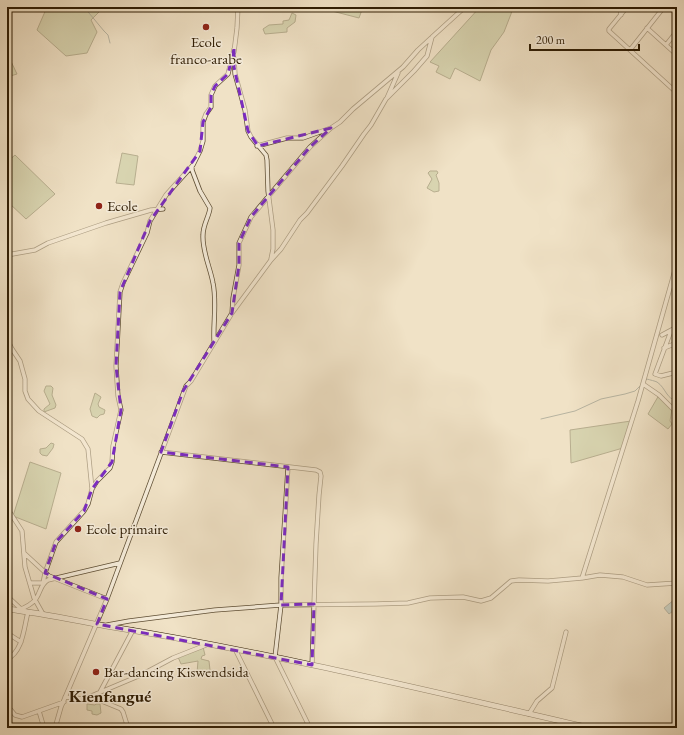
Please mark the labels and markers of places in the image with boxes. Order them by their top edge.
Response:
marker: Ecole franco-arabe [201,22,211,32]
place label: Ecole franco-arabe [170,32,242,68]
place label: Ecole [107,196,138,215]
marker: Ecole [94,201,104,211]
place label: Ecole primaire [86,519,168,538]
marker: Ecole primaire [73,524,83,534]
place label: Bar-dancing Kiswendsida [104,662,249,681]
marker: Bar-dancing Kiswendsida [91,667,101,677]

